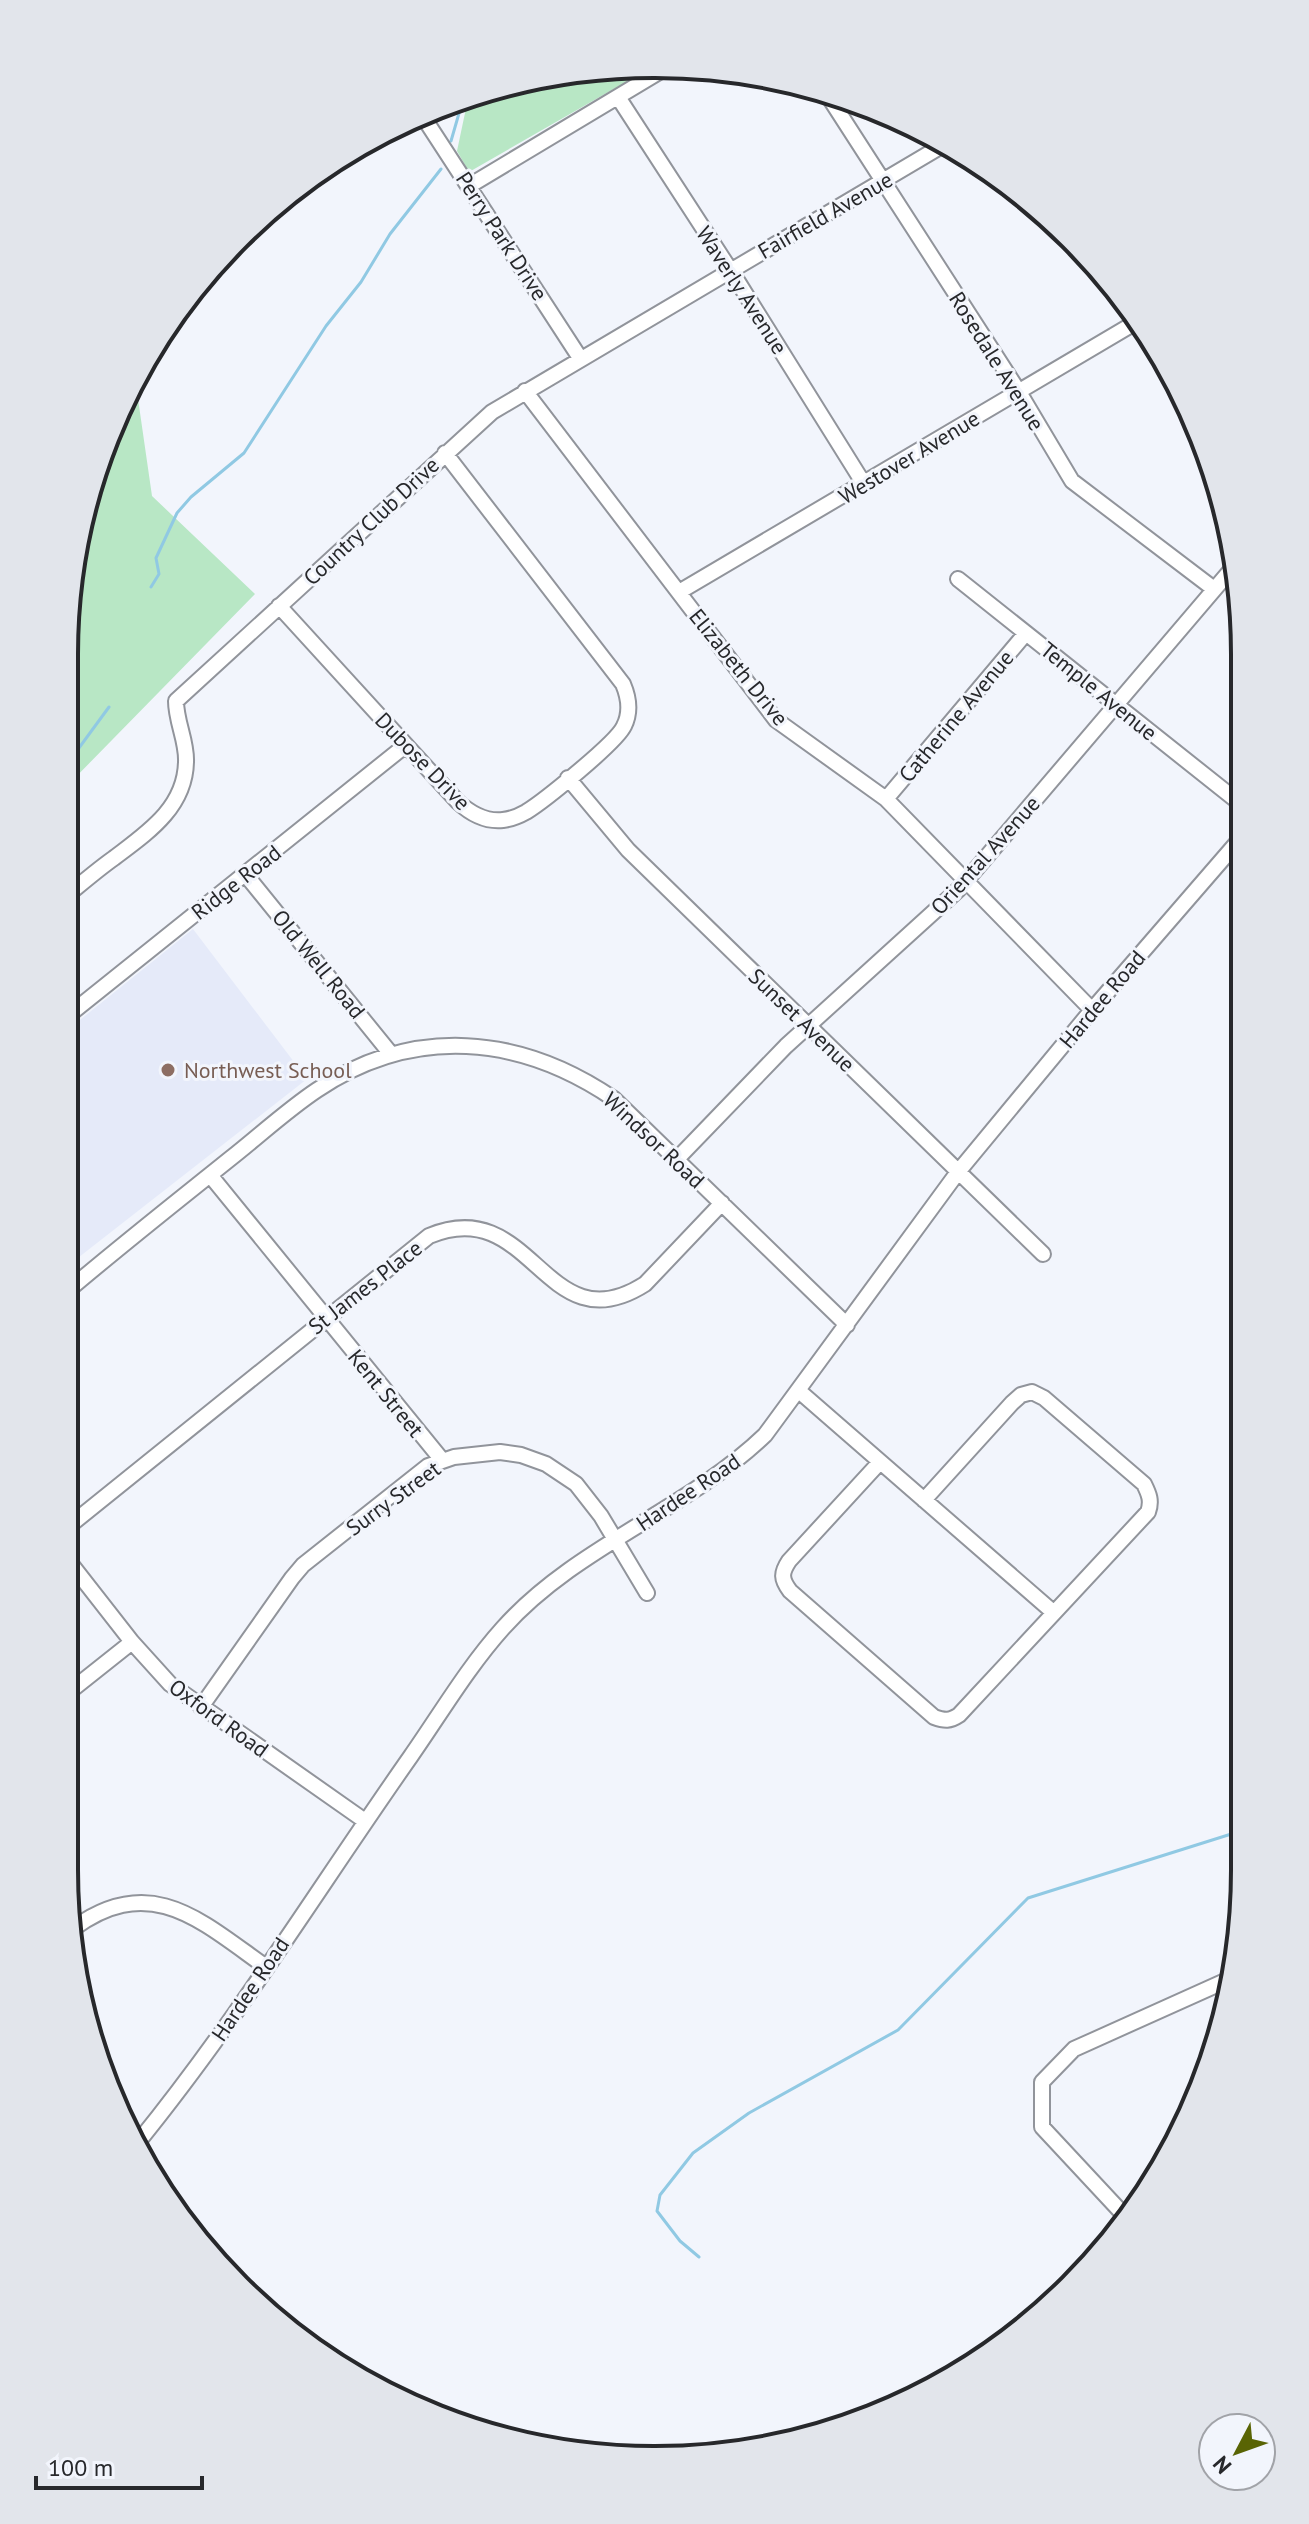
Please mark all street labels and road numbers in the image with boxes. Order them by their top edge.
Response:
street label: Fairfield Avenue [753,165,897,265]
street label: Perry Park Drive [450,166,554,306]
street label: Waverly Avenue [690,221,794,359]
street label: Rosedale Avenue [943,286,1051,436]
street label: Westover Avenue [833,404,985,510]
street label: Country Club Drive [297,451,445,591]
street label: Elizabeth Drive [683,603,795,731]
street label: Temple Avenue [1035,635,1163,747]
street label: Catherine Avenue [892,644,1020,788]
street label: Dubose Drive [369,706,477,816]
street label: Oriental Avenue [924,790,1046,920]
street label: Ridge Road [186,838,286,926]
street label: Old Well Road [266,904,372,1024]
street label: Hardee Road [1053,944,1151,1054]
street label: Sunset Avenue [743,962,861,1078]
street label: Windsor Road [597,1086,711,1194]
street label: St James Place [303,1234,427,1340]
street label: Kent Street [342,1343,430,1443]
street label: Hardee Road [631,1447,745,1537]
street label: Surry Street [340,1454,446,1542]
street label: Oxford Road [164,1673,274,1763]
street label: Hardee Road [205,1932,295,2046]

